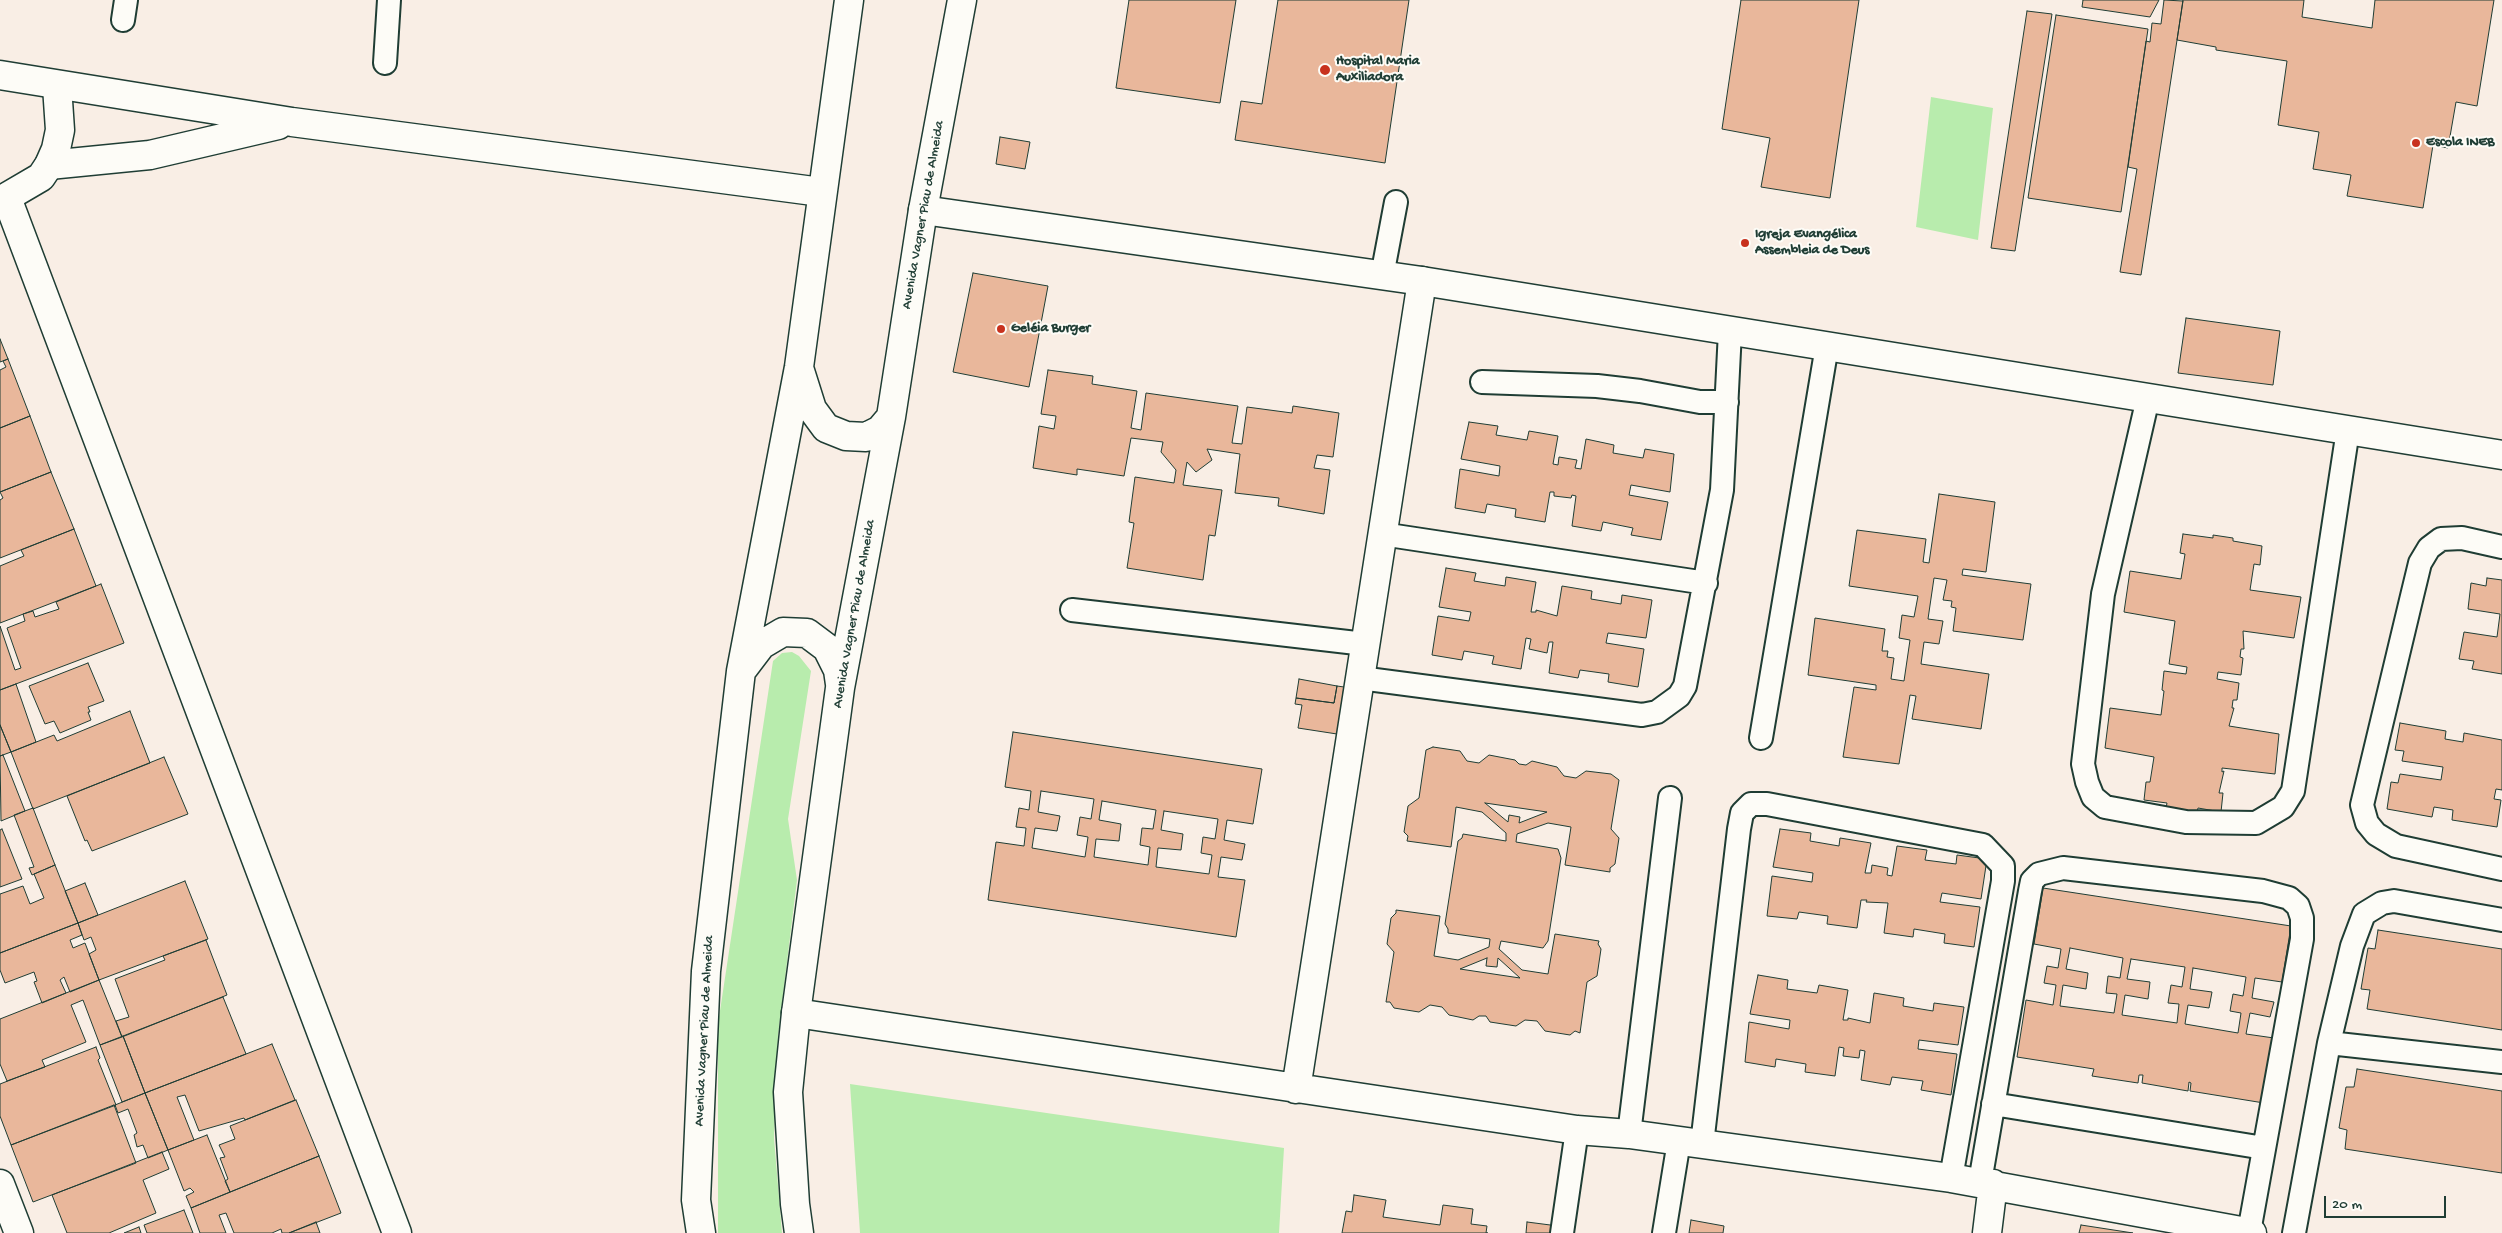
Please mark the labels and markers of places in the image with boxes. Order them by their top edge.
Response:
place label: Hospital Maria Auxiliadora [1336,54,1419,86]
marker: Hospital Maria Auxiliadora [1318,63,1332,77]
place label: Escola INEB [2426,135,2494,151]
marker: Escola INEB [2410,137,2422,149]
place label: Igreja Evangélica Assembleia de Deus [1755,227,1869,260]
marker: Igreja Evangélica Assembleia de Deus [1739,237,1751,249]
place label: Geléia Burger [1011,321,1090,337]
marker: Geléia Burger [995,323,1007,335]

